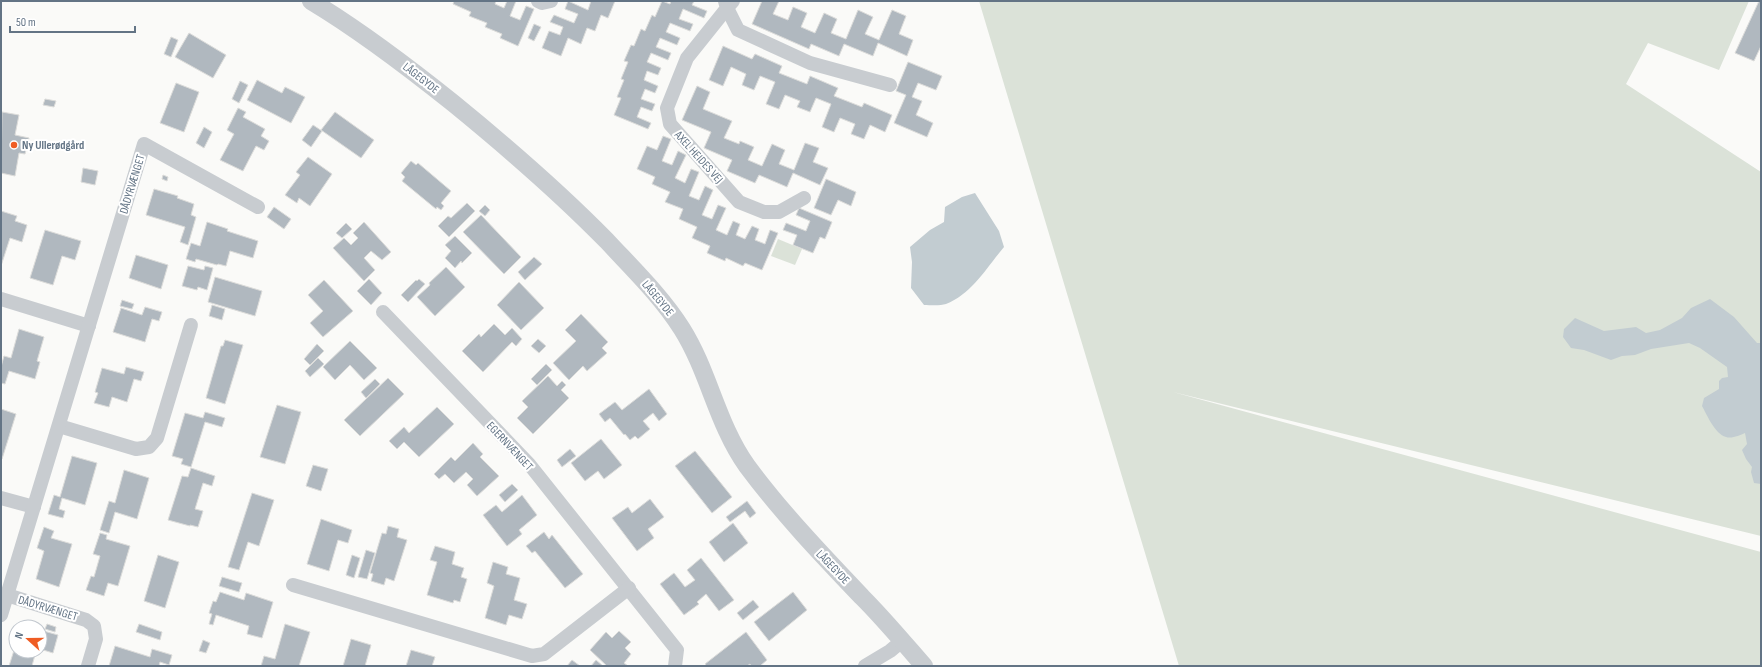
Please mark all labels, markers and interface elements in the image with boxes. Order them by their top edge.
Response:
scale bar [10,8,135,34]
text: 50 m [16,15,36,30]
street label: LÅGEGYDE [399,60,442,97]
street label: AXEL HEIDES VEJ [670,127,726,187]
place label: Ny Ullerødgård [22,138,84,153]
marker: Ny Ullerødgård [9,140,19,150]
street label: DÅDYRVÆNGET [116,153,149,216]
street label: LÅGEGYDE [638,277,677,319]
street label: EGERNVÆNGET [483,419,536,474]
street label: LÅGEGYDE [813,547,853,588]
street label: DÅDYRVÆNGET [16,592,79,625]
north arrow [8,619,48,659]
text: N [12,630,26,641]

